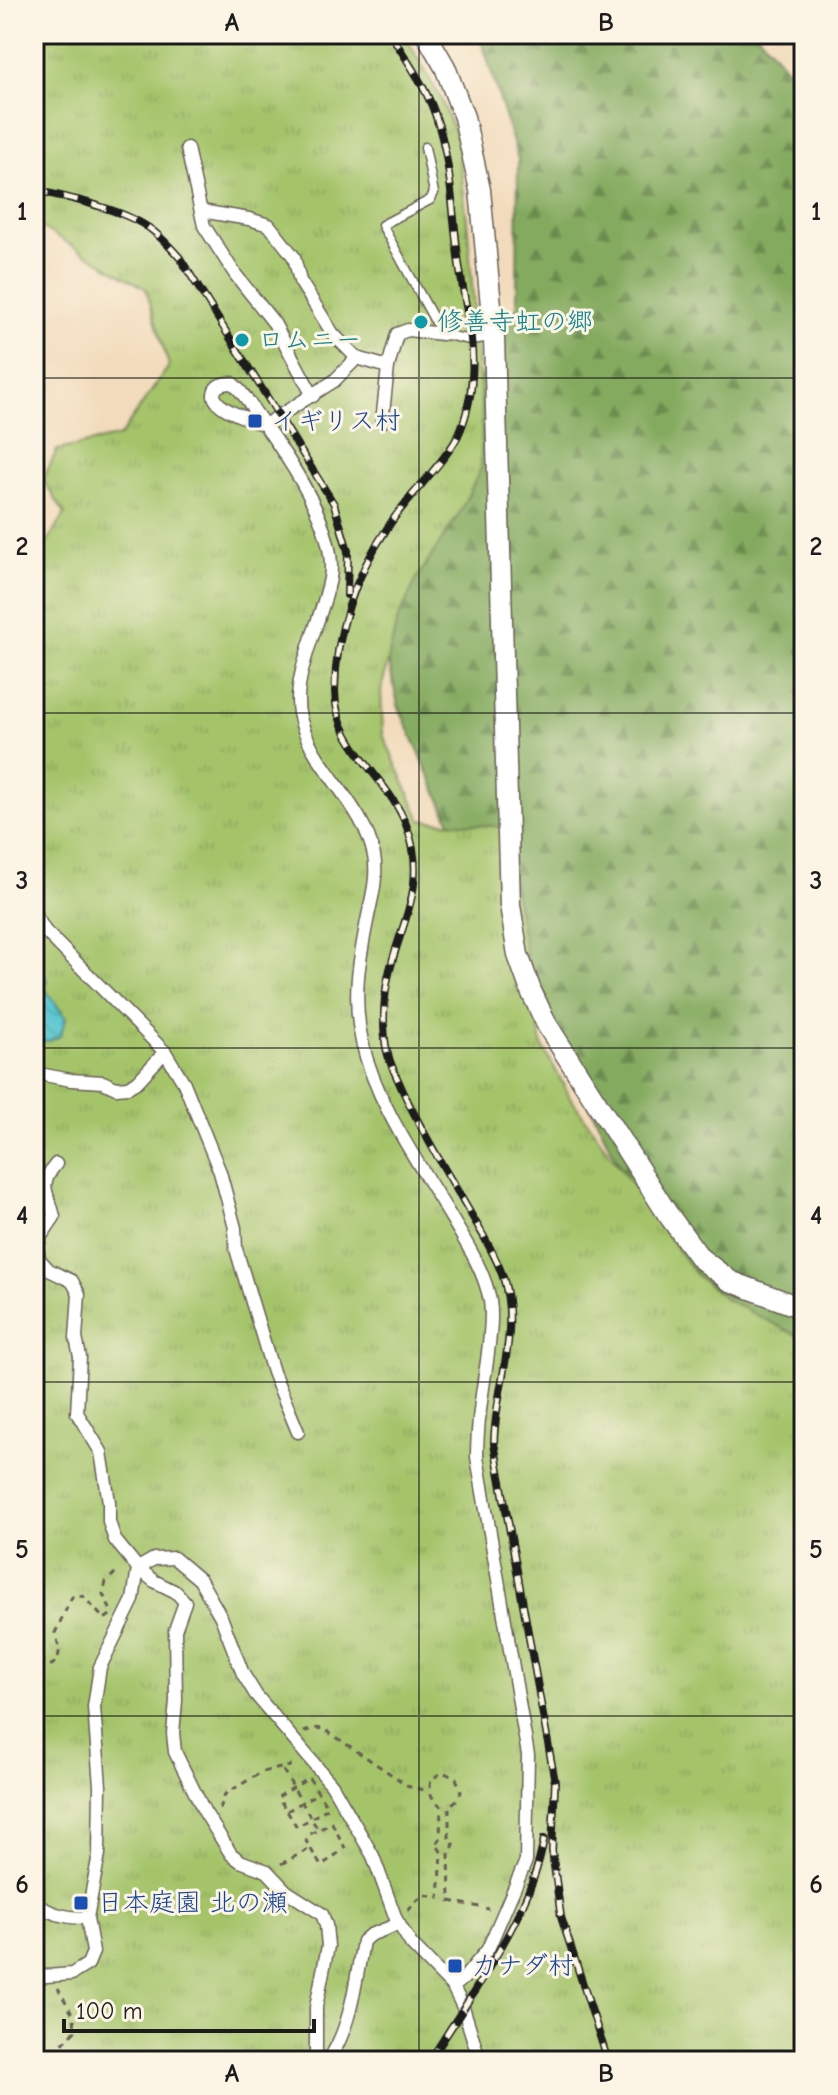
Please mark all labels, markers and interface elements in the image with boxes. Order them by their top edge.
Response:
text: A [225,8,240,38]
text: B [598,8,614,38]
text: 1 [17,197,27,227]
text: 1 [811,197,821,227]
place label: 修善寺虹の郷 [437,307,593,337]
marker: 修善寺虹の郷 [412,313,430,331]
place label: ロムニー [258,325,361,355]
marker: ロムニー [233,331,251,349]
place label: イギリス村 [271,406,401,436]
marker: イギリス村 [246,412,264,430]
text: 2 [16,532,28,562]
text: 2 [810,532,822,562]
text: 3 [16,866,28,896]
text: 3 [810,866,822,896]
text: 4 [16,1201,28,1231]
text: 4 [810,1201,822,1231]
text: 5 [15,1535,29,1565]
text: 5 [809,1535,823,1565]
text: 6 [15,1870,29,1900]
text: 6 [809,1870,823,1900]
place label: 日本庭園 北の瀬 [97,1888,288,1918]
marker: 日本庭園 北の瀬 [72,1894,90,1912]
place label: カナダ村 [471,1951,574,1981]
marker: カナダ村 [446,1957,464,1975]
scale bar [64,1983,314,2033]
text: 100 m [76,1997,143,2025]
text: A [225,2059,240,2089]
text: B [598,2059,614,2089]

